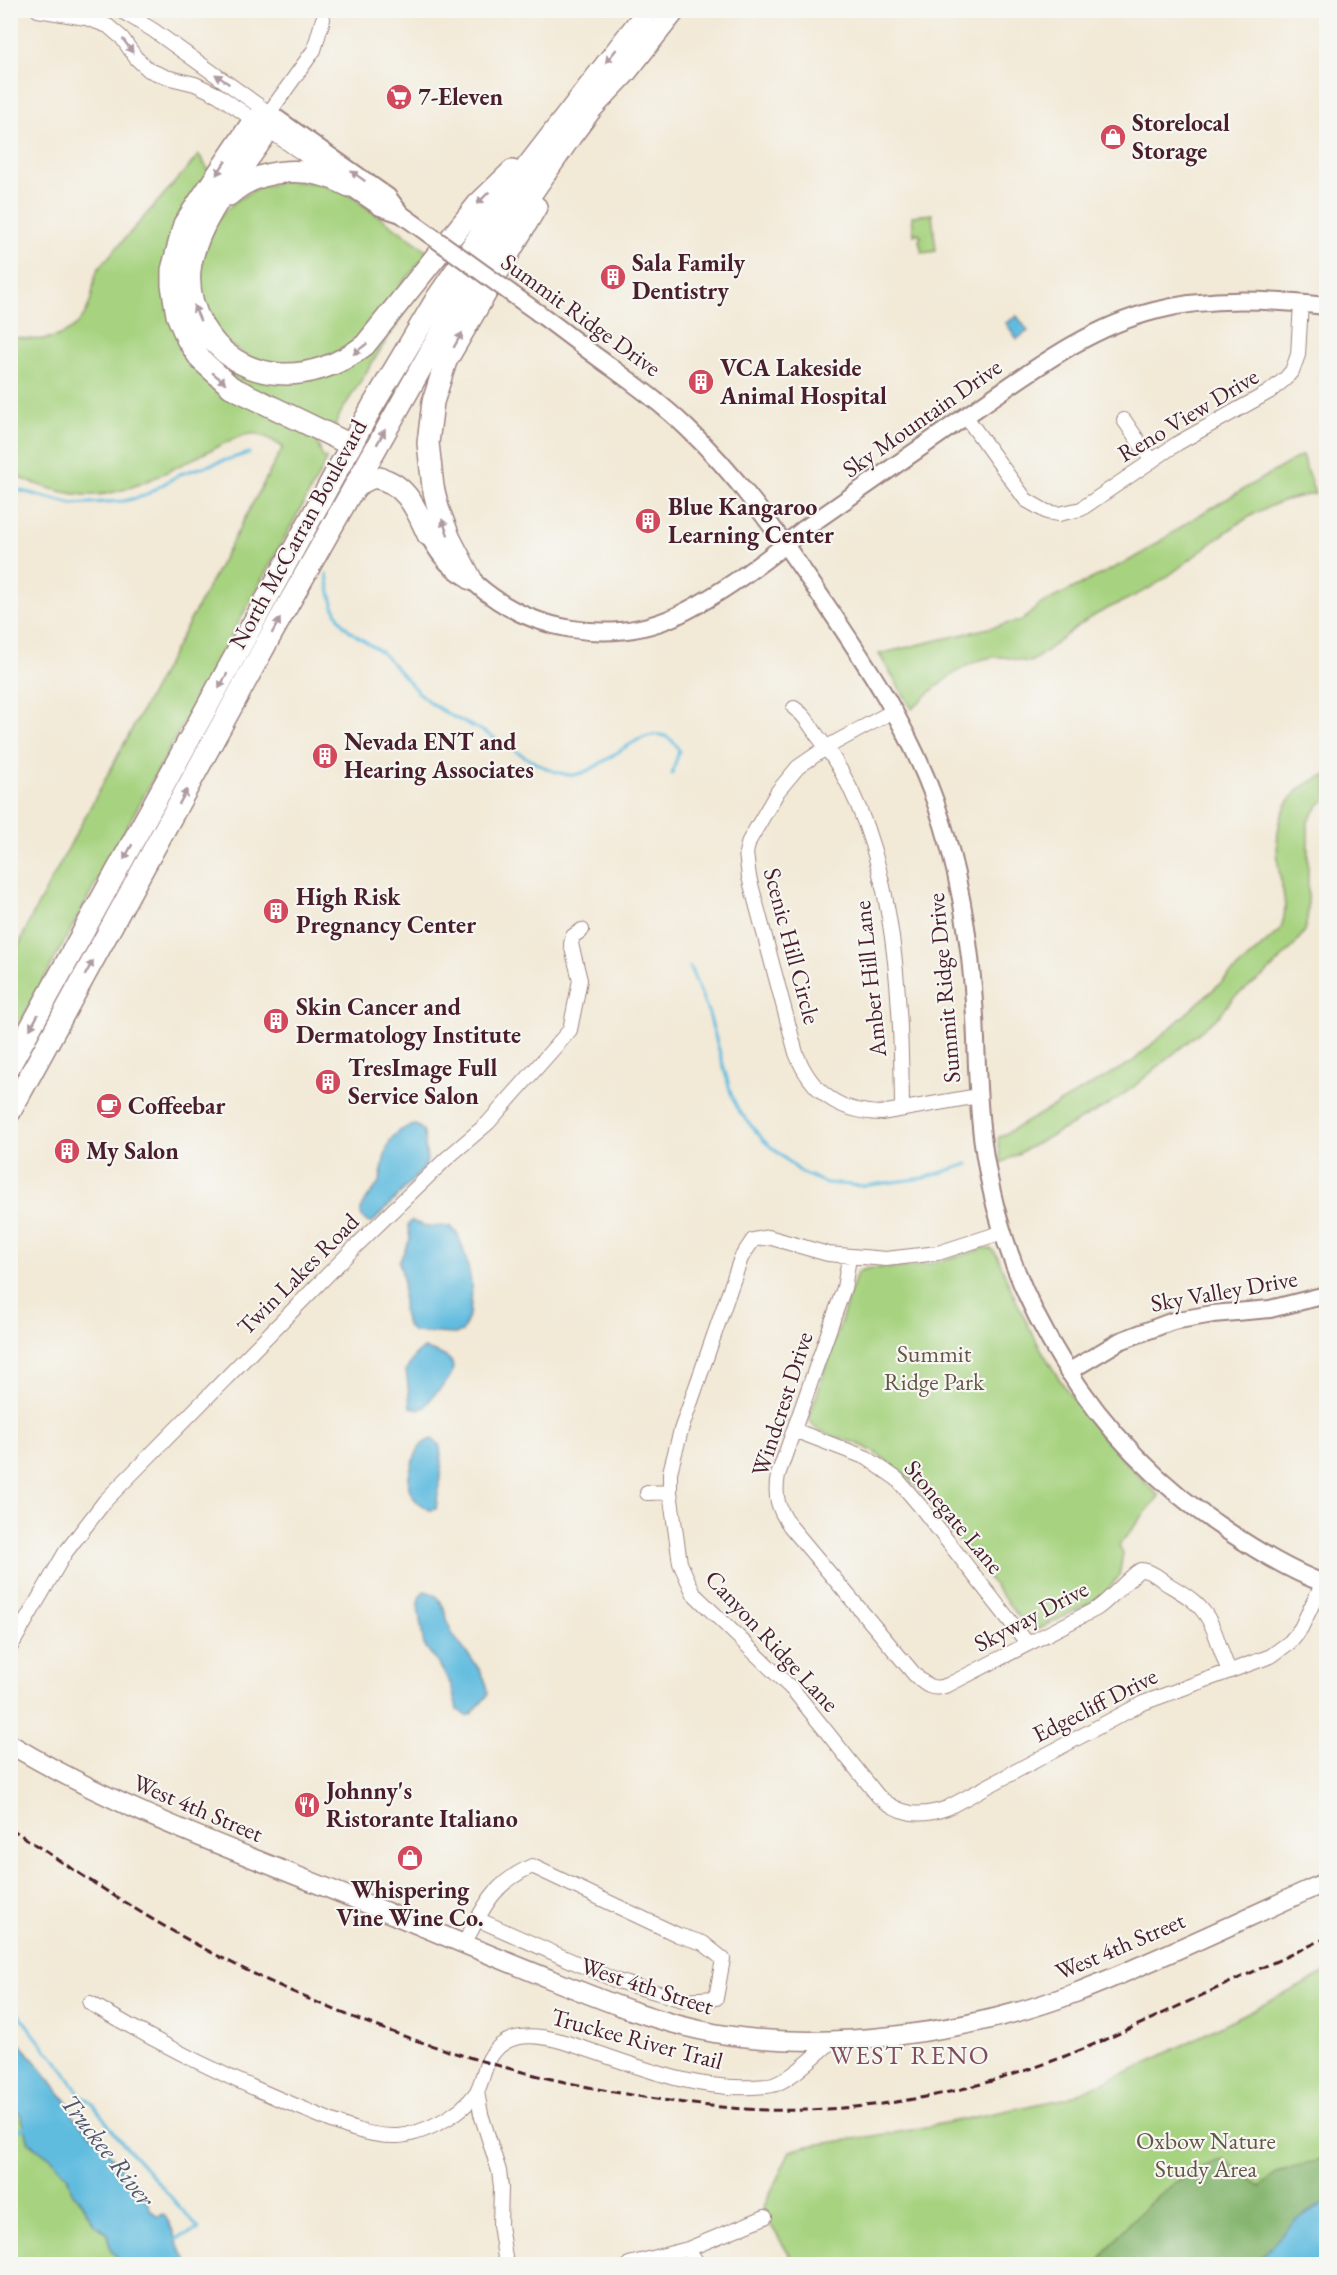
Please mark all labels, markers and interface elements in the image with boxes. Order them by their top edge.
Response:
one-way arrow [121,38,133,53]
one-way arrow [605,48,618,64]
one-way arrow [214,73,230,85]
place label: 7-Eleven [418,81,503,112]
supermarket icon: 7-Eleven [384,82,414,112]
place label: Storelocal Storage [1132,107,1230,167]
shop icon: Storelocal Storage [1098,122,1128,152]
one-way arrow [215,159,227,175]
one-way arrow [351,170,367,182]
one-way arrow [477,191,491,205]
street label: Summit Ridge Drive [495,246,667,383]
place label: Sala Family Dentistry [632,247,745,307]
building icon: Sala Family Dentistry [598,262,628,292]
one-way arrow [192,303,202,321]
one-way arrow [452,332,463,348]
one-way arrow [352,342,367,354]
street label: Sky Mountain Drive [836,351,1008,484]
place label: VCA Lakeside Animal Hospital [719,352,887,411]
street label: Reno View Drive [1112,360,1264,469]
building icon: VCA Lakeside Animal Hospital [686,367,716,397]
one-way arrow [211,371,227,384]
street label: North McCarran Boulevard [222,413,374,654]
one-way arrow [376,429,386,446]
place label: Blue Kangaroo Learning Center [668,491,834,551]
building icon: Blue Kangaroo Learning Center [633,506,663,536]
one-way arrow [440,518,449,536]
one-way arrow [271,617,281,634]
one-way arrow [218,673,228,690]
place label: Nevada ENT and Hearing Associates [344,726,534,786]
building icon: Nevada ENT and Hearing Associates [310,741,340,771]
one-way arrow [178,788,188,805]
one-way arrow [124,843,134,860]
street label: Scenic Hill Circle [757,864,828,1027]
place label: High Risk Pregnancy Center [296,881,476,941]
street label: Summit Ridge Drive [920,892,967,1084]
building icon: High Risk Pregnancy Center [261,896,291,926]
street label: Amber Hill Lane [846,899,893,1060]
one-way arrow [84,959,94,976]
place label: Skin Cancer and Dermatology Institute [296,991,521,1051]
building icon: Skin Cancer and Dermatology Institute [261,1006,291,1036]
one-way arrow [29,1014,39,1031]
place label: TresImage Full Service Salon [348,1052,497,1111]
building icon: TresImage Full Service Salon [313,1067,343,1097]
place label: Coffeebar [128,1090,226,1121]
cafe icon: Coffeebar [94,1091,124,1121]
place label: My Salon [86,1135,179,1167]
building icon: My Salon [52,1136,82,1166]
street label: Twin Lakes Road [230,1205,366,1341]
street label: Sky Valley Drive [1148,1262,1300,1319]
street label: Windcrest Drive [744,1328,819,1480]
park label: Summit Ridge Park [884,1338,985,1397]
street label: Stonegate Lane [898,1453,1011,1580]
street label: Canyon Ridge Lane [699,1563,846,1718]
street label: Skyway Drive [968,1573,1093,1659]
street label: Edgecliff Drive [1027,1660,1162,1749]
street label: West 4th Street [129,1766,268,1849]
place label: Johnny's Ristorante Italiano [324,1775,518,1834]
restaurant icon: Johnny's Ristorante Italiano [292,1790,322,1820]
shop icon: Whispering Vine Wine Co. [395,1843,425,1873]
place label: Whispering Vine Wine Co. [336,1874,484,1933]
street label: West 4th Street [1050,1904,1190,1987]
street label: West 4th Street [577,1949,718,2022]
street label: Truckee River Trail [548,2001,727,2076]
district label: WEST RENO [830,2038,990,2072]
water label: Truckee River [53,2087,163,2214]
park label: Oxbow Nature Study Area [1136,2125,1276,2184]

